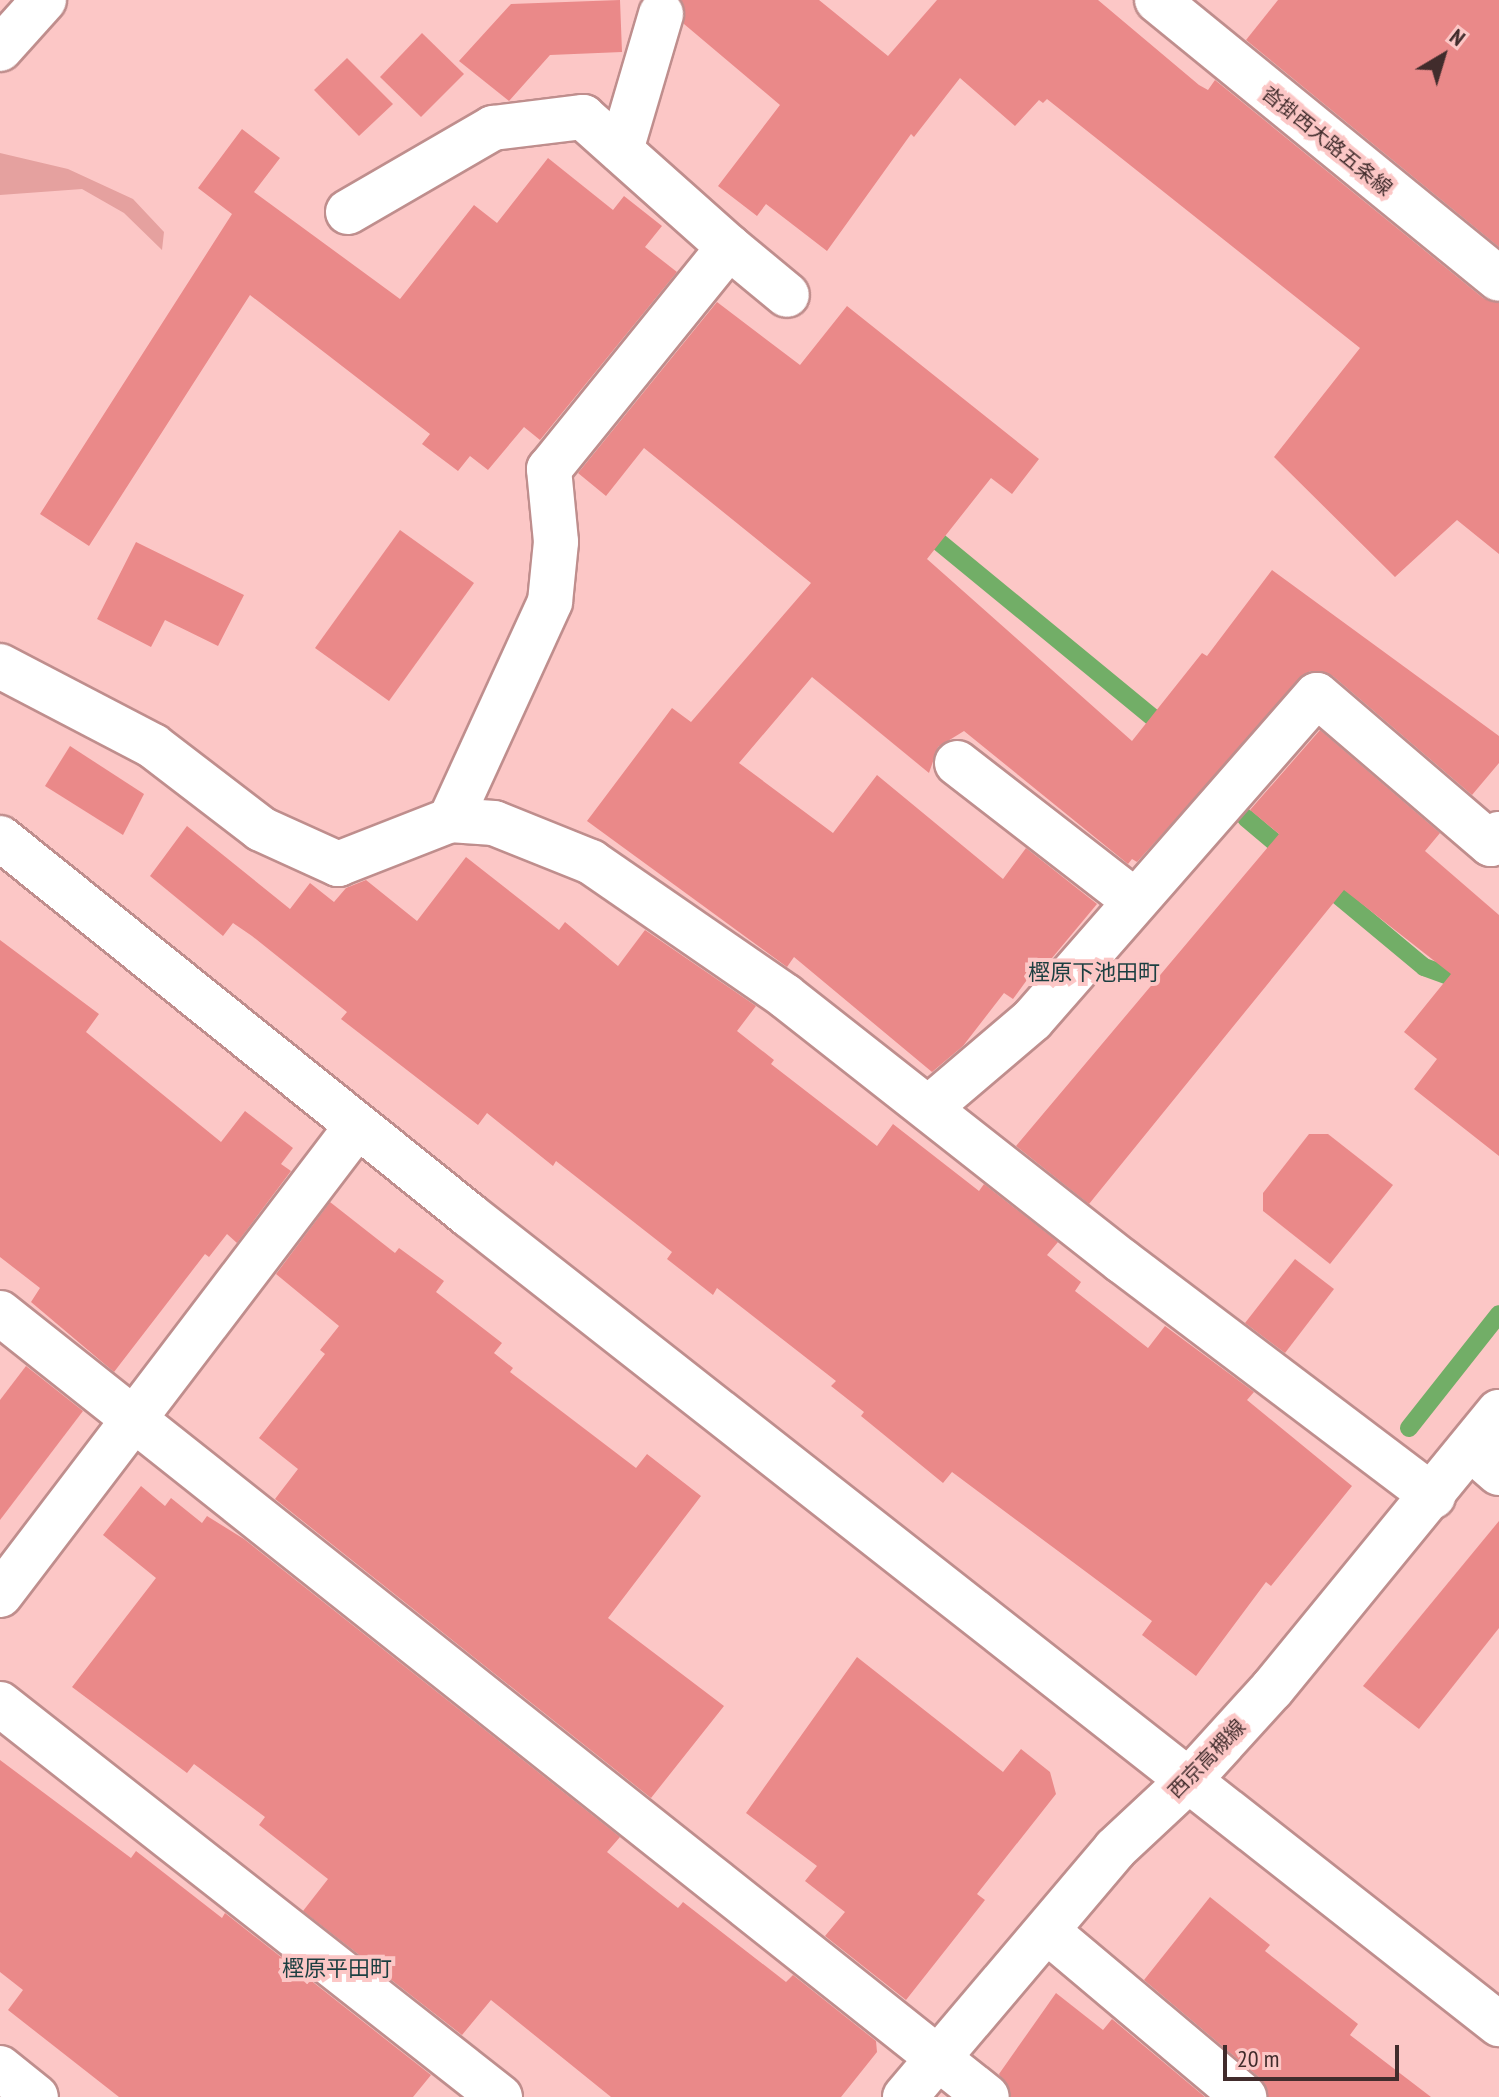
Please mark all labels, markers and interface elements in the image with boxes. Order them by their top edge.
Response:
north arrow [1403,16,1483,96]
text: N [1444,22,1471,52]
street label: 沓掛西大路五条線 [1257,81,1397,201]
district label: 樫原下池田町 [1028,960,1160,986]
street label: 西京高槻線 [1164,1715,1250,1803]
district label: 樫原平田町 [282,1956,392,1982]
scale bar [1227,2029,1403,2079]
text: 20 m [1237,2043,1279,2074]

